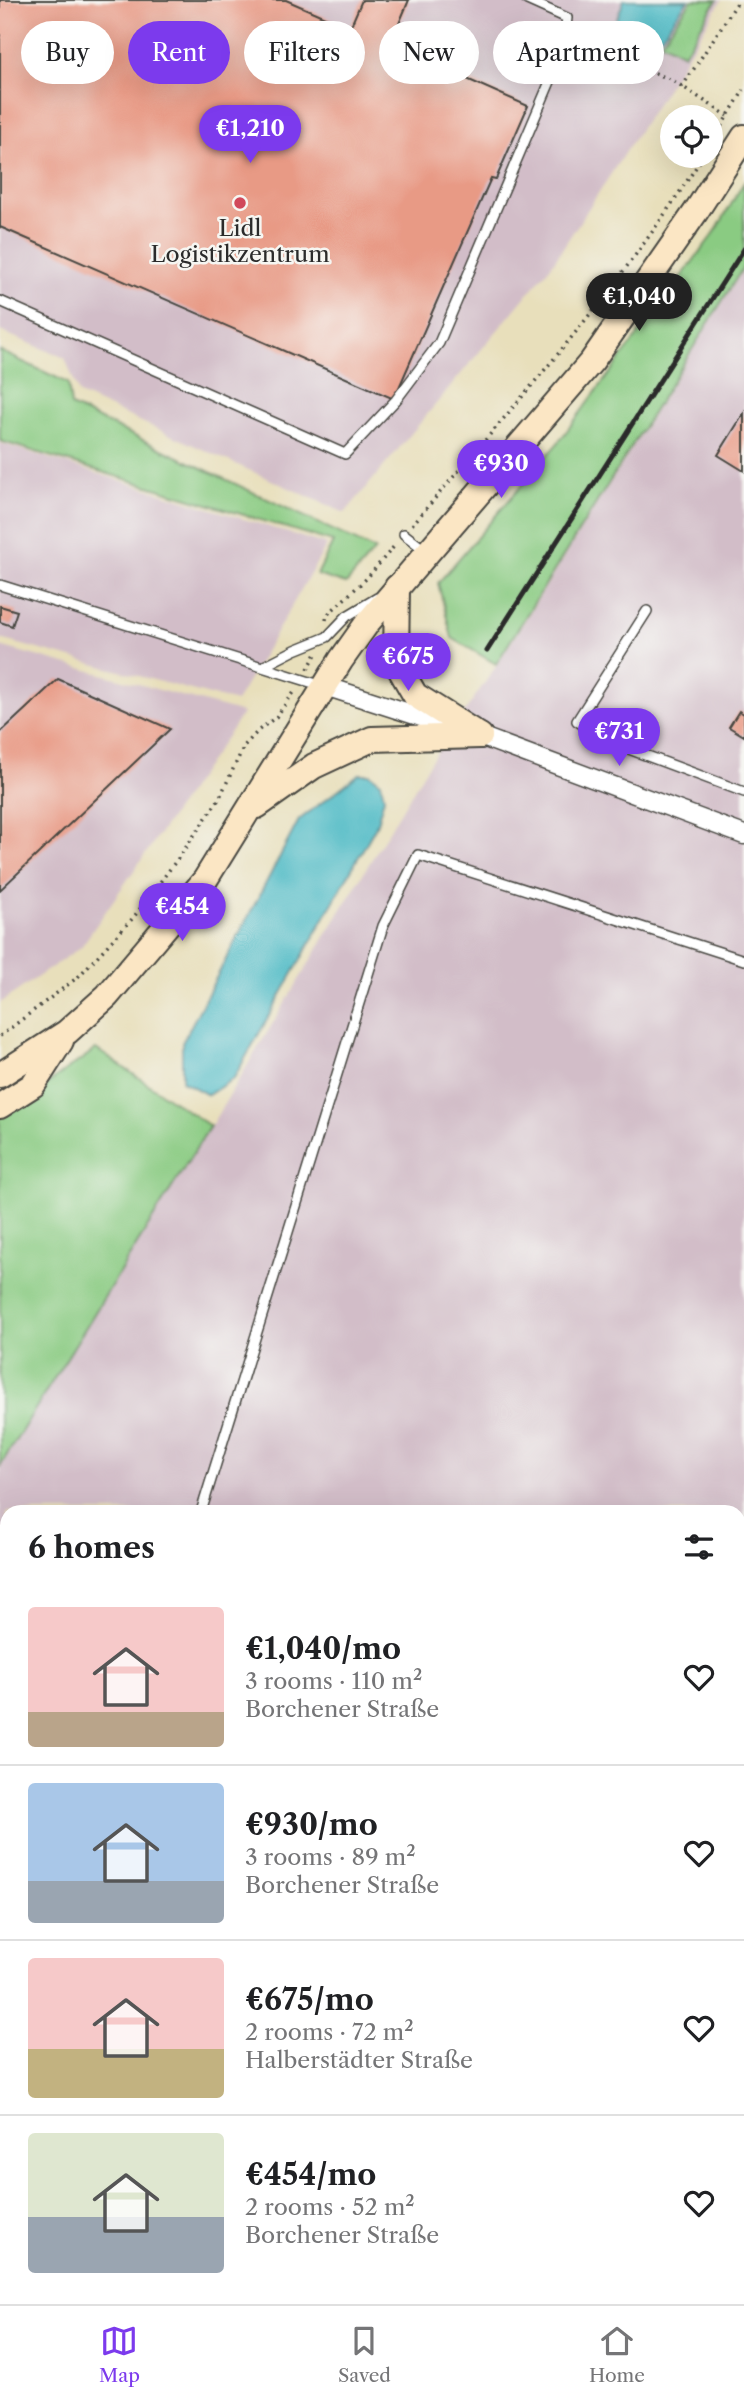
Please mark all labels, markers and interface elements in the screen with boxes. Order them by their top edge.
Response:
chip: Buy [21,21,114,84]
chip: Rent [128,21,230,84]
chip: Filters [244,21,365,84]
chip: New [379,21,479,84]
chip: Apartment [493,21,664,84]
map controls [660,105,723,168]
button: locate [660,105,723,168]
pin: €1,210 [193,106,307,165]
text: €1,210 [215,114,285,142]
marker: Lidl Logistikzentrum [232,195,248,211]
place label: Lidl Logistikzentrum [150,214,330,268]
pin: €1,040 [582,274,696,333]
text: €1,040 [602,282,676,310]
pin: €930 [460,440,542,500]
text: €930 [473,449,529,477]
pin: €675 [367,634,449,693]
text: €675 [382,642,434,670]
pin: €731 [578,708,660,768]
text: €731 [594,717,644,745]
pin: €454 [141,884,223,943]
text: €454 [155,892,209,920]
icon: filters [680,1528,718,1566]
text: 6 homes [28,1529,155,1566]
text: €1,040/mo [245,1630,401,1667]
icon: home [84,1635,168,1719]
icon: heart [680,1658,718,1696]
text: 3 rooms · 110 m² [245,1667,422,1695]
text: Borchener Straße [245,1695,439,1723]
text: €930/mo [245,1806,378,1843]
icon: home [84,1811,168,1895]
icon: heart [680,1834,718,1872]
text: 3 rooms · 89 m² [245,1843,416,1871]
text: Borchener Straße [245,1871,439,1899]
text: €675/mo [245,1981,374,2018]
icon: home [84,1986,168,2070]
icon: heart [680,2009,718,2047]
text: 2 rooms · 72 m² [245,2018,414,2046]
text: Halberstädter Straße [245,2046,473,2074]
text: €454/mo [245,2156,376,2193]
icon: home [84,2161,168,2245]
icon: heart [680,2184,718,2222]
text: 2 rooms · 52 m² [245,2193,415,2221]
text: Borchener Straße [245,2221,439,2249]
tab: Map [99,2322,140,2387]
tab: Saved [338,2322,391,2387]
tab: Home [589,2322,645,2387]

